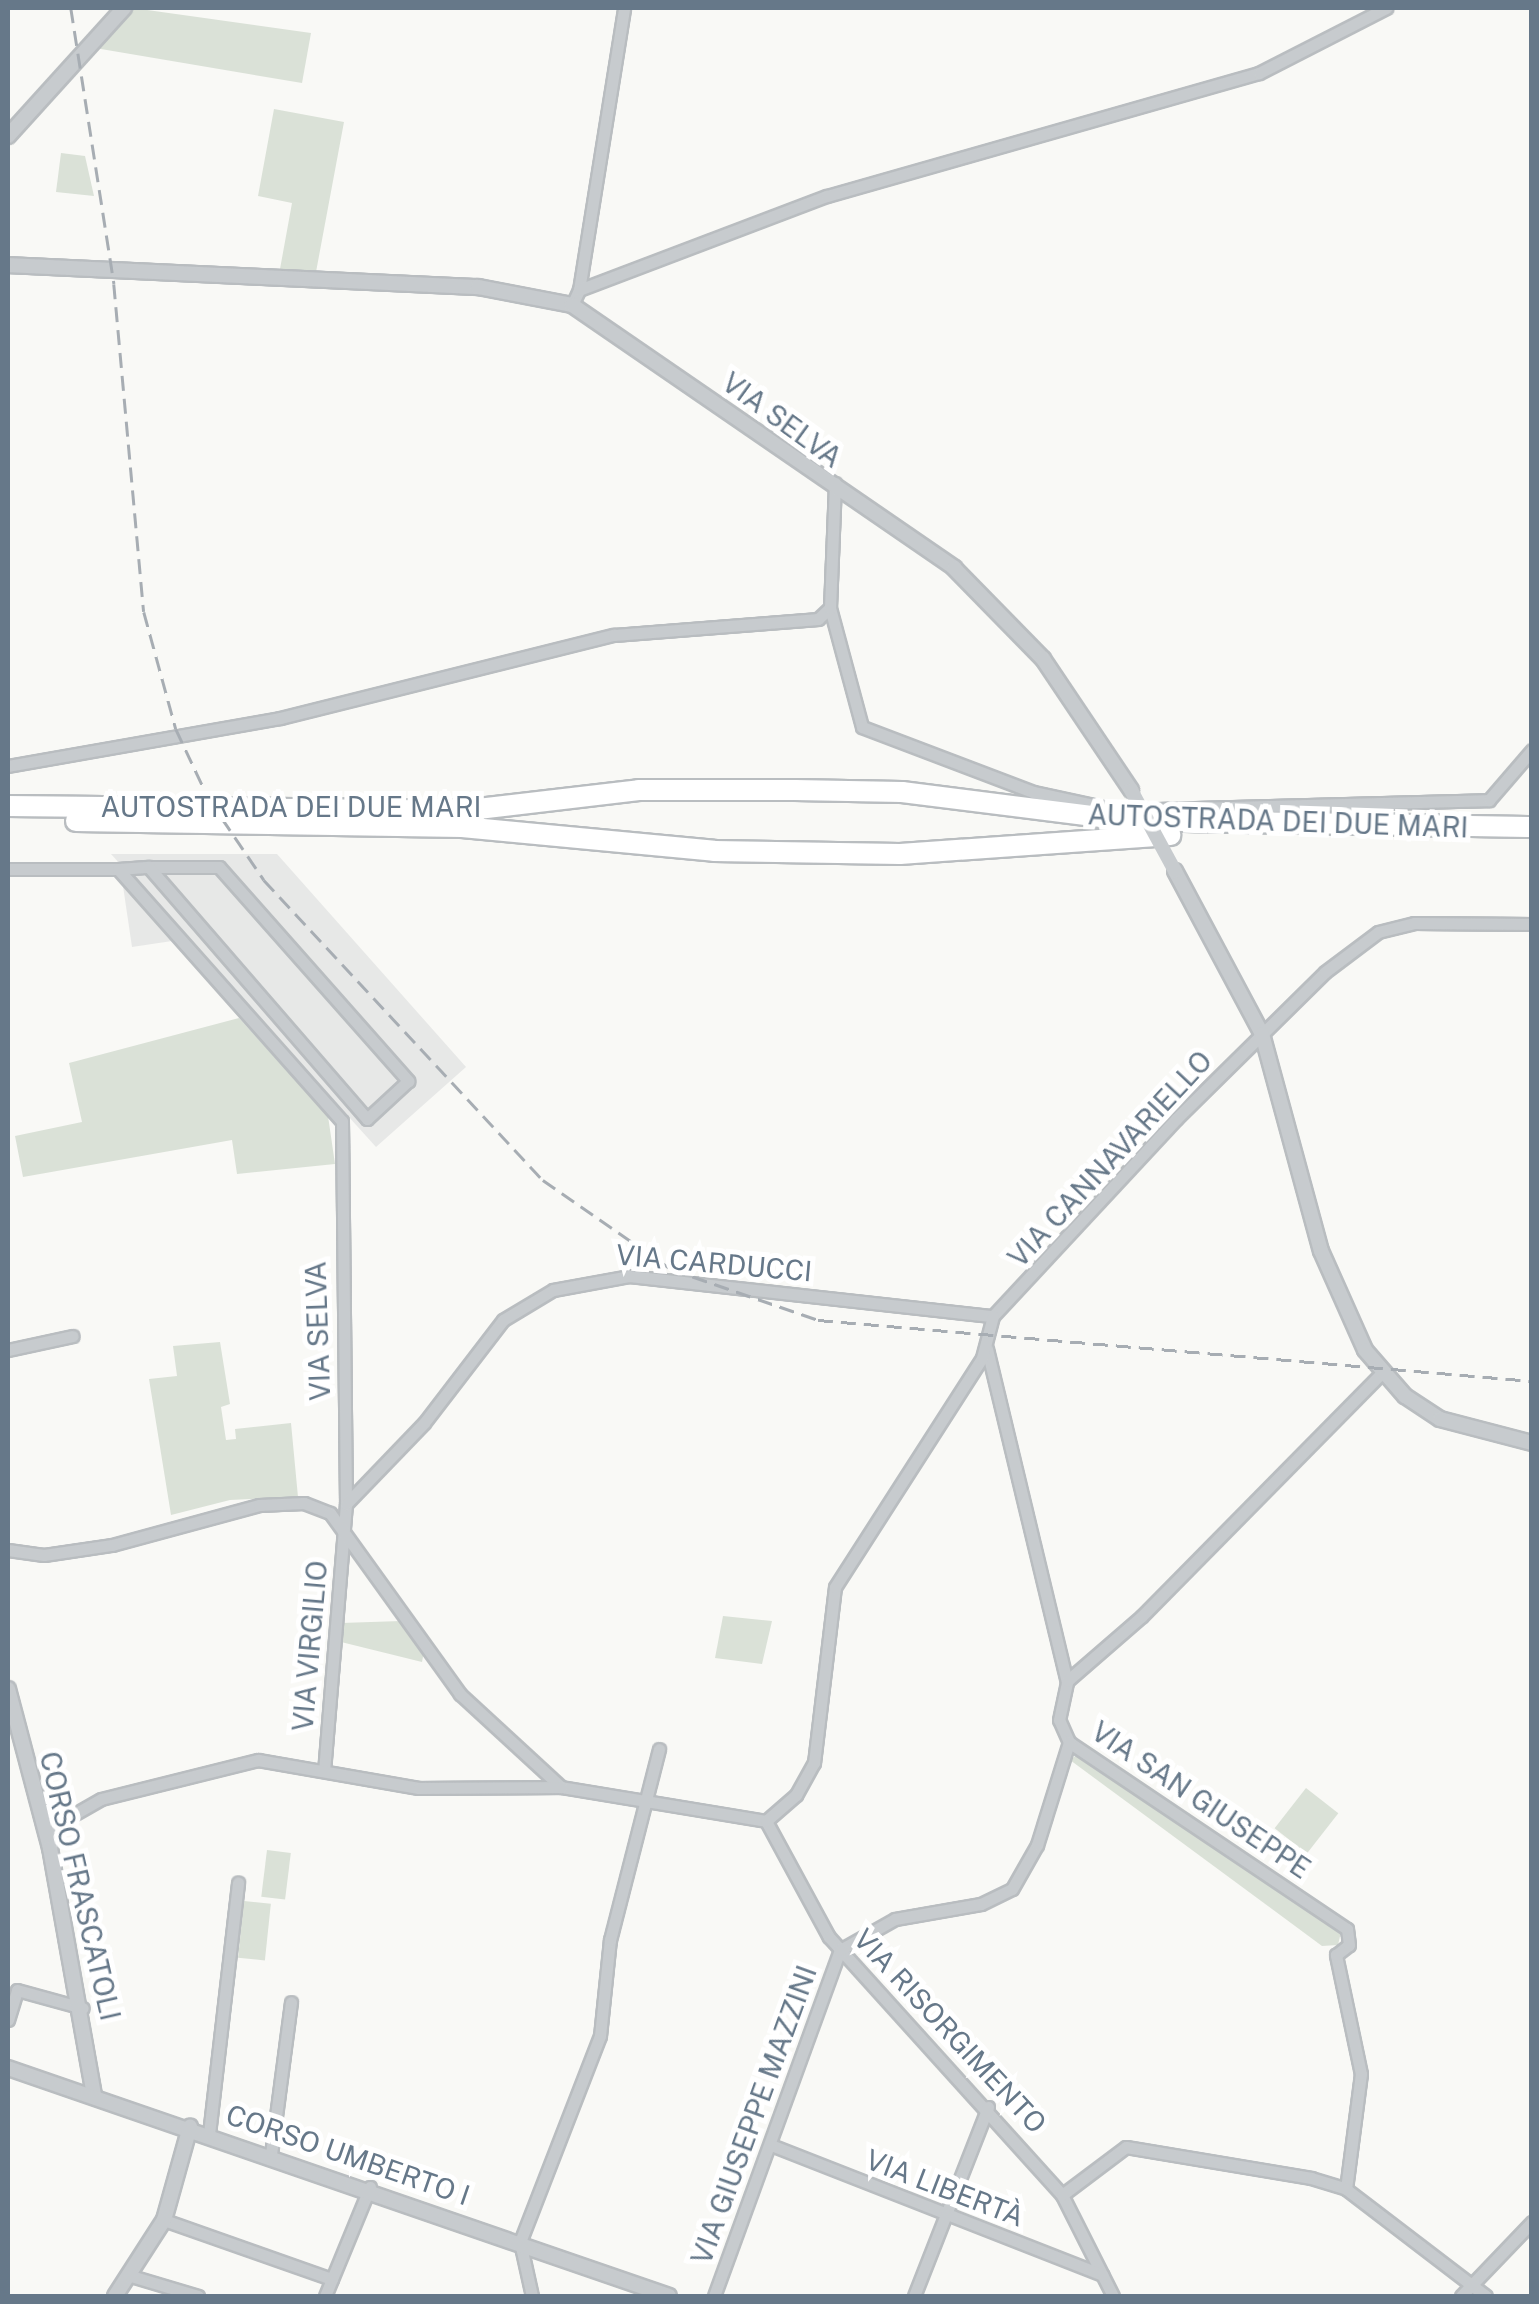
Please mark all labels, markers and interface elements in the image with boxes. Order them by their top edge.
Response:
street label: VIA SELVA [716,365,848,475]
street label: AUTOSTRADA DEI DUE MARI [100,790,482,824]
street label: AUTOSTRADA DEI DUE MARI [1087,798,1469,844]
street label: VIA CANNAVARIELLO [1001,1044,1219,1274]
street label: VIA CARDUCCI [615,1238,813,1288]
street label: VIA SELVA [299,1261,337,1401]
street label: VIA VIRGILIO [286,1559,334,1733]
street label: VIA SAN GIUSEPPE [1085,1714,1317,1886]
street label: CORSO FRASCATOLI [33,1748,127,2024]
street label: VIA RISORGIMENTO [847,1922,1053,2140]
street label: VIA GIUSEPPE MAZZINI [684,1961,824,2269]
street label: CORSO UMBERTO I [222,2098,474,2212]
street label: VIA LIBERTÀ [861,2142,1029,2234]

